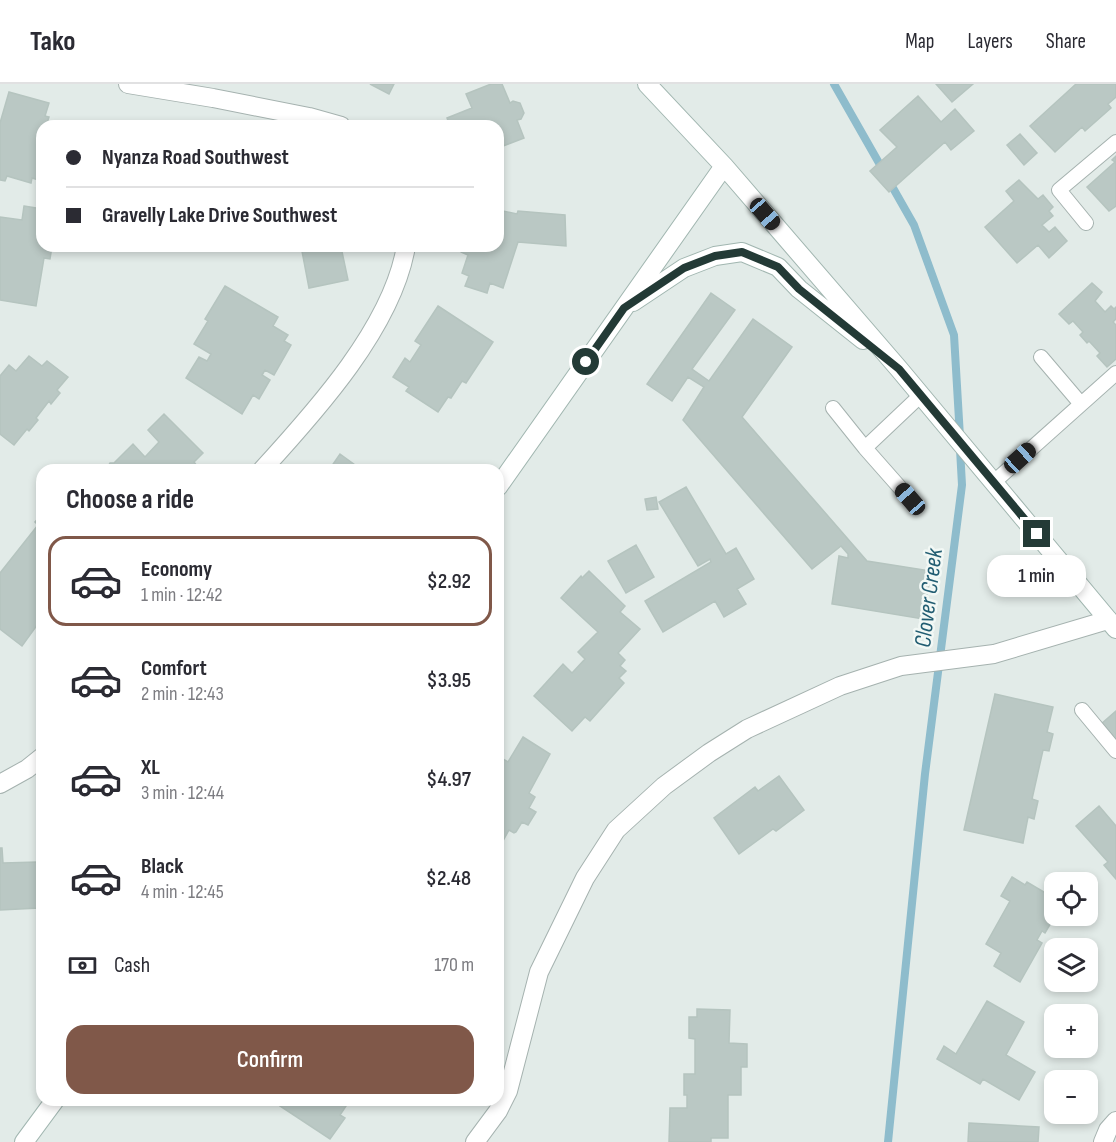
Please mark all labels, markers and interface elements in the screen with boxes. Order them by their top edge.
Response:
text: Tako [30,25,75,58]
text: Map [905,29,934,54]
text: Layers [967,29,1013,54]
text: Share [1046,29,1086,54]
text: Nyanza Road Southwest [102,144,289,171]
car [746,195,784,233]
text: Gravelly Lake Drive Southwest [102,202,337,229]
route start [572,348,599,375]
car [1001,439,1039,477]
car [891,480,929,518]
text: Choose a ride [66,484,194,516]
route end [1023,520,1050,547]
water label: Clover Creek [908,546,949,649]
icon: car [69,554,123,608]
callout: 1 min [988,555,1086,597]
text: Economy [141,556,212,583]
text: 1 min [1018,564,1055,588]
text: $2.92 [427,568,471,595]
text: 1 min · 12:42 [141,583,223,607]
icon: car [69,653,123,707]
text: Comfort [141,655,207,682]
text: $3.95 [427,667,471,694]
text: 2 min · 12:43 [141,682,224,706]
icon: car [69,752,123,806]
text: XL [141,754,160,781]
text: $4.97 [426,766,471,793]
text: 3 min · 12:44 [141,781,224,805]
icon: car [69,851,123,905]
text: Black [141,853,183,880]
text: $2.48 [426,865,471,892]
map controls [1044,872,1098,1124]
button: locate [1044,872,1098,926]
text: 4 min · 12:45 [141,880,224,904]
button: layers [1044,938,1098,992]
icon: cash [66,949,99,982]
text: Cash [114,952,150,979]
text: 170 m [434,953,474,977]
button: + [1044,1004,1098,1058]
button: Confirm [66,1025,474,1094]
button: − [1044,1070,1098,1124]

